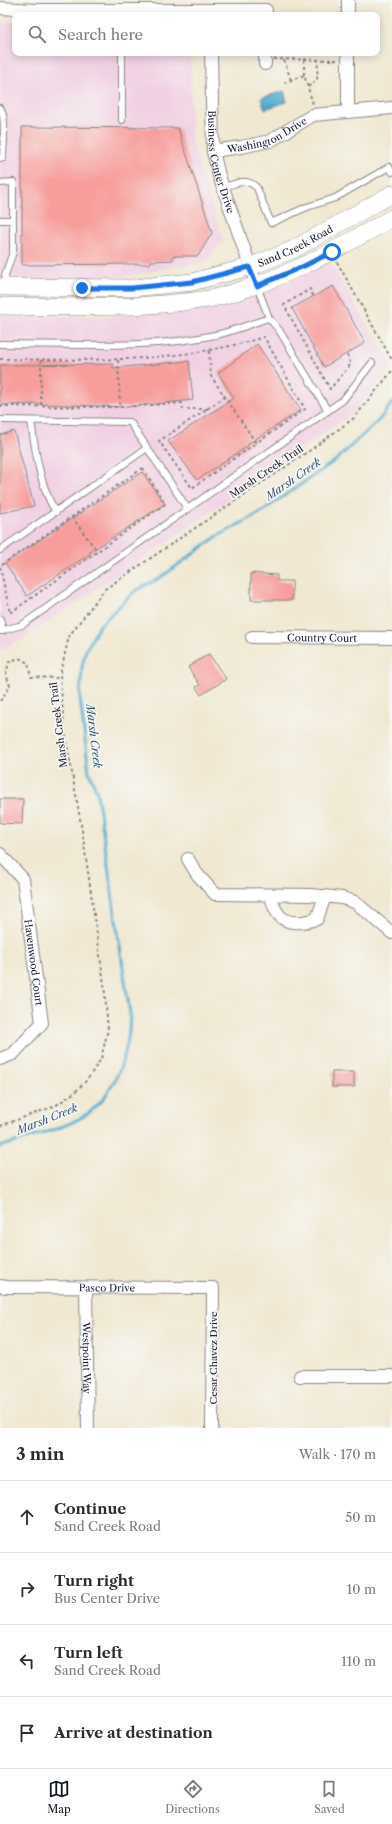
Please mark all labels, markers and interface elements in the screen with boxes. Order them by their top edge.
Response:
search box [12,12,380,56]
icon: search [26,23,48,45]
text: Search here [58,25,143,44]
street label: Business Center Drive [205,110,238,215]
street label: Washington Drive [225,114,310,156]
street label: Sand Creek Road [256,222,335,270]
route start [323,243,341,261]
route end [73,279,91,297]
street label: Marsh Creek Trail [227,442,305,500]
water label: Marsh Creek [263,455,323,503]
street label: Country Court [287,631,357,645]
street label: Marsh Creek Trail [47,681,70,768]
water label: Marsh Creek [83,701,105,769]
street label: Havenwood Court [21,918,46,1007]
water label: Marsh Creek [13,1100,80,1138]
street label: Pasco Drive [79,1281,135,1295]
street label: Cesar Chavez Drive [207,1311,220,1405]
street label: Westpoint Way [79,1321,94,1394]
text: 3 min [16,1444,65,1464]
text: Walk · 170 m [299,1446,376,1462]
text: Continue [54,1499,126,1518]
icon: ahead [16,1506,38,1528]
text: 50 m [345,1509,376,1525]
text: Sand Creek Road [54,1518,161,1534]
text: Turn right [54,1571,134,1590]
icon: right [16,1578,38,1600]
text: 10 m [347,1581,376,1597]
text: Bus Center Drive [54,1590,160,1606]
text: Turn left [54,1643,123,1662]
icon: left [16,1650,38,1672]
text: 110 m [341,1653,376,1669]
text: Sand Creek Road [54,1662,161,1678]
icon: arrive [16,1722,38,1744]
text: Arrive at destination [54,1723,213,1742]
tab: Map [47,1778,71,1816]
tab: Directions [165,1778,220,1816]
tab: Saved [314,1778,345,1816]

